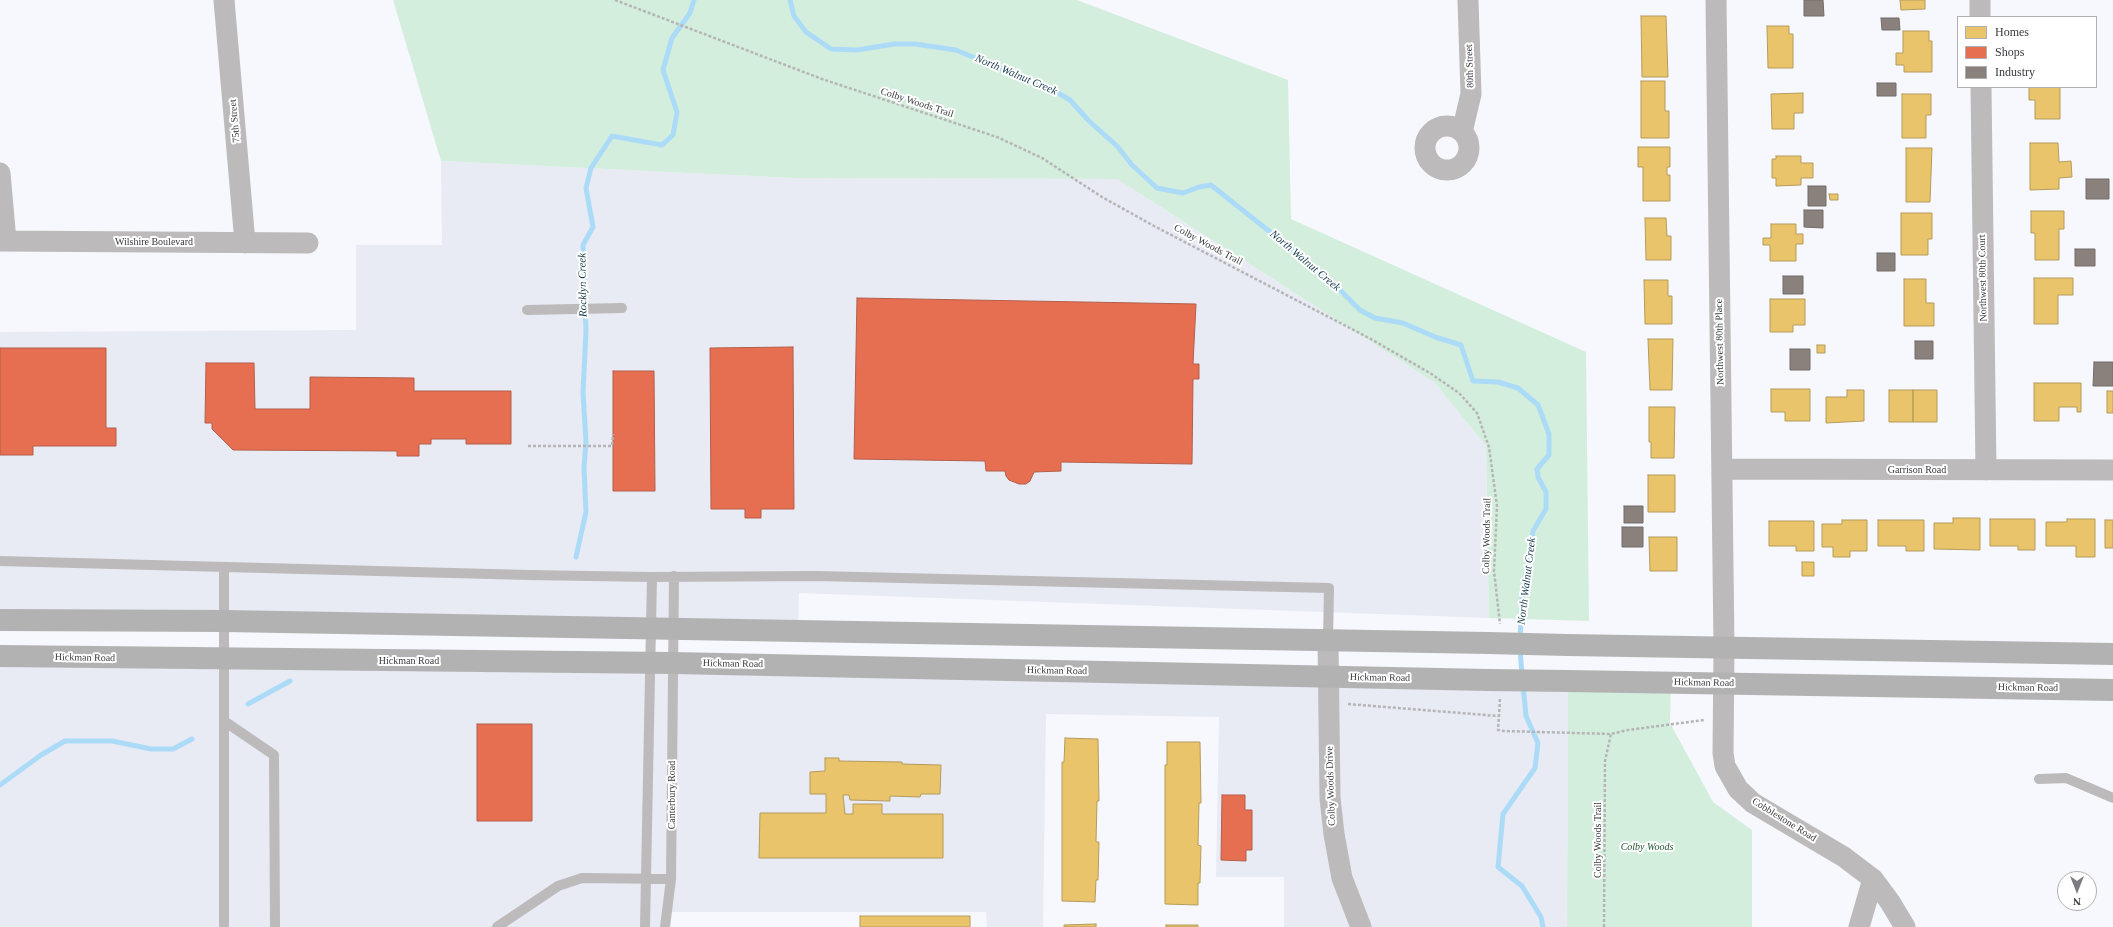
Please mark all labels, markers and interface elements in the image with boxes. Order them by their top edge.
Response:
legend [1957,16,2097,88]
text: Homes [1995,25,2029,39]
street label: 80th Street [1463,44,1477,88]
text: Shops [1995,45,2024,59]
water label: North Walnut Creek [973,52,1059,98]
text: Industry [1995,65,2035,79]
street label: Colby Woods Trail [879,86,955,120]
street label: 75th Street [227,99,243,143]
street label: Colby Woods Trail [1172,222,1244,268]
water label: North Walnut Creek [1267,228,1343,294]
street label: Northwest 80th Court [1976,234,1990,322]
street label: Wilshire Boulevard [115,236,193,248]
water label: Rocklyn Creek [576,253,590,317]
street label: Northwest 80th Place [1713,299,1727,385]
street label: Garrison Road [1888,464,1946,476]
street label: Colby Woods Trail [1480,498,1494,574]
water label: North Walnut Creek [1515,537,1539,625]
street label: Hickman Road [55,651,115,665]
street label: Hickman Road [379,655,439,667]
street label: Hickman Road [703,657,763,671]
street label: Hickman Road [1027,664,1087,678]
street label: Hickman Road [1350,671,1410,685]
street label: Hickman Road [1674,676,1734,690]
street label: Hickman Road [1998,681,2058,695]
street label: Colby Woods Drive [1324,746,1338,826]
street label: Canterbury Road [666,761,678,829]
street label: Cobblestone Road [1750,795,1818,845]
street label: Colby Woods Trail [1592,802,1604,878]
park label: Colby Woods [1621,841,1673,853]
north arrow [2057,871,2097,911]
text: N [2073,896,2081,908]

